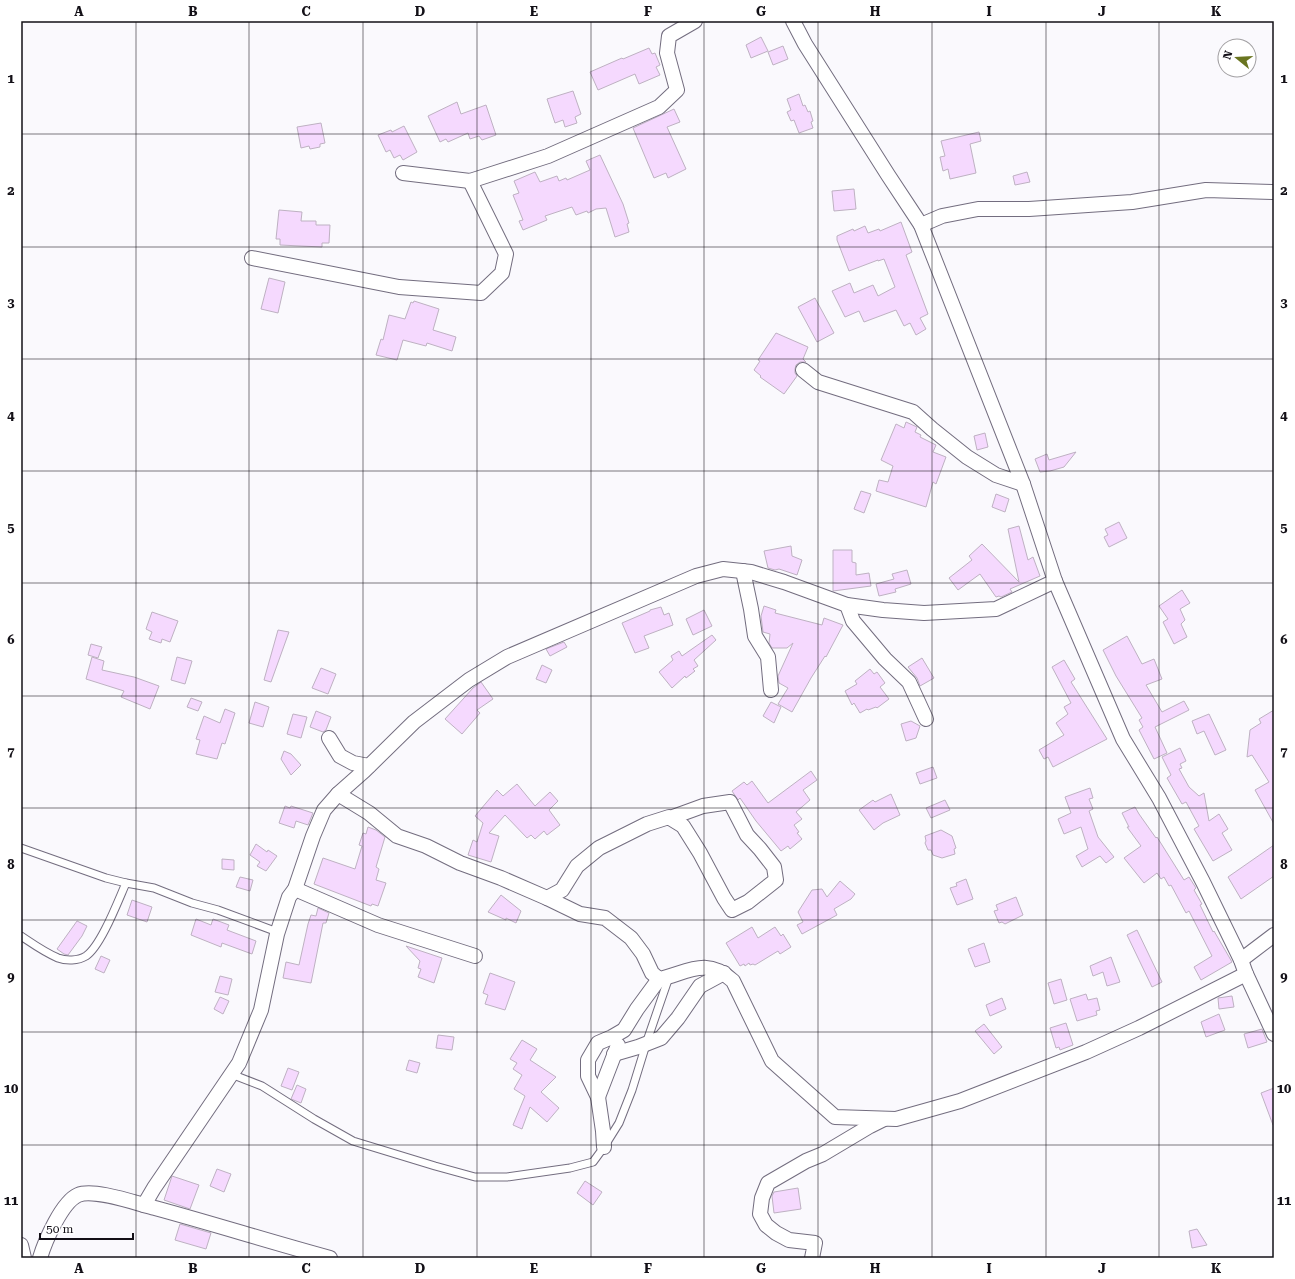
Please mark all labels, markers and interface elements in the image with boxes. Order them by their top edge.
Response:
text: A [74,4,84,19]
text: B [188,4,198,19]
text: C [301,4,311,19]
text: D [415,4,425,19]
text: E [530,4,538,19]
text: F [644,4,652,19]
text: G [756,4,766,19]
text: H [870,4,881,19]
text: I [986,4,992,19]
text: J [1098,4,1106,19]
text: K [1211,4,1222,19]
north arrow [1217,38,1257,78]
text: N [1220,49,1236,61]
text: 1 [7,71,15,86]
text: 1 [1280,71,1288,86]
text: 2 [7,183,15,198]
text: 2 [1280,183,1288,198]
text: 3 [7,295,15,310]
text: 3 [1280,295,1288,310]
text: 4 [7,408,15,423]
text: 4 [1280,408,1288,423]
text: 5 [7,520,15,535]
text: 5 [1280,520,1288,535]
text: 6 [7,632,15,647]
text: 6 [1280,632,1288,647]
text: 7 [7,744,15,759]
text: 7 [1280,744,1288,759]
text: 8 [7,857,15,872]
text: 8 [1280,857,1288,872]
text: 9 [7,969,15,984]
text: 9 [1280,969,1288,984]
text: 10 [4,1081,18,1096]
text: 10 [1277,1081,1291,1096]
text: 11 [4,1193,18,1208]
text: 11 [1277,1193,1291,1208]
scale bar [40,1215,133,1241]
text: 50 m [46,1222,73,1236]
text: A [74,1261,84,1276]
text: B [188,1261,198,1276]
text: C [301,1261,311,1276]
text: D [415,1261,425,1276]
text: E [530,1261,538,1276]
text: F [644,1261,652,1276]
text: G [756,1261,766,1276]
text: H [870,1261,881,1276]
text: I [986,1261,992,1276]
text: J [1098,1261,1106,1276]
text: K [1211,1261,1222,1276]

